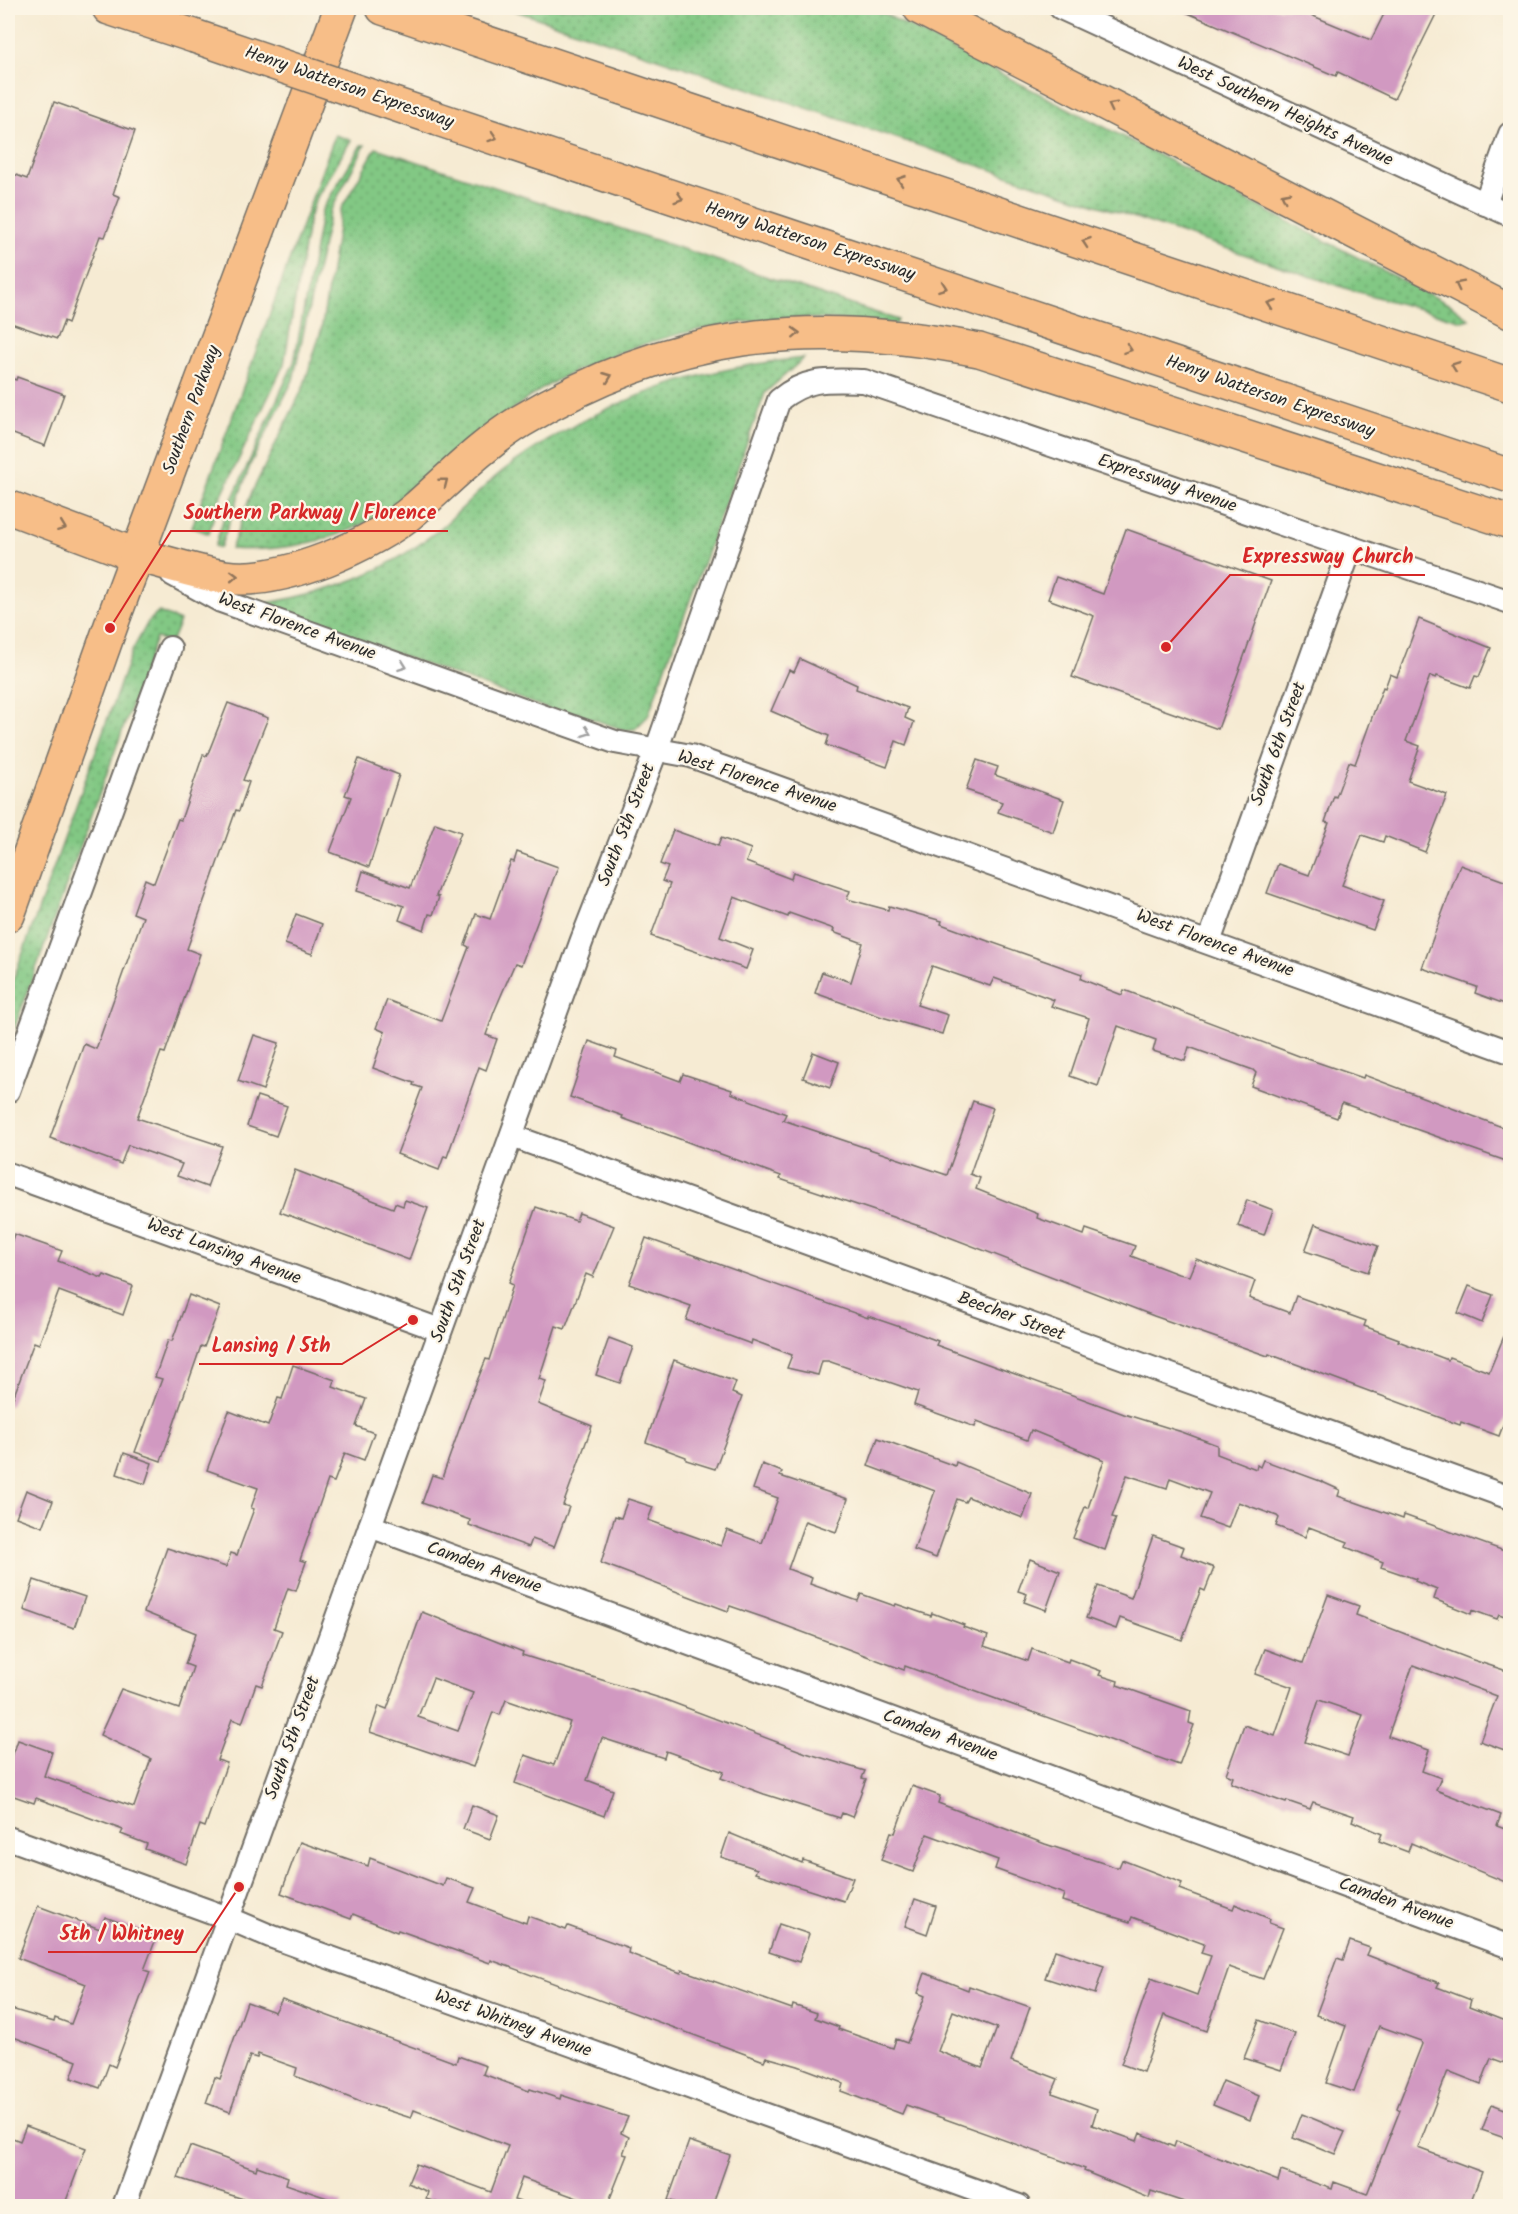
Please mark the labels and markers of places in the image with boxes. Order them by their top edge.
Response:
callout: Southern Parkway / Florence [171,493,448,531]
callout: Expressway Church [1230,537,1425,575]
callout: Lansing / 5th [199,1326,342,1364]
callout: 5th / Whitney [48,1914,196,1952]

